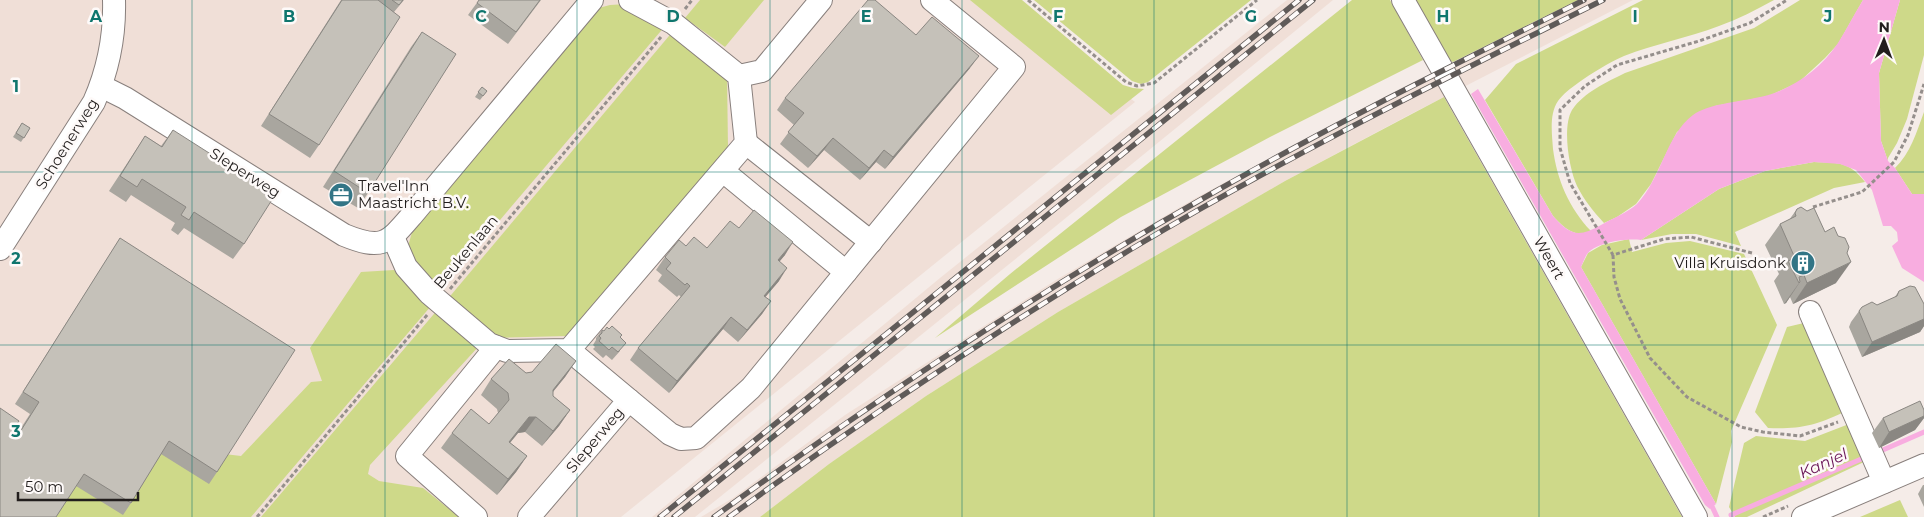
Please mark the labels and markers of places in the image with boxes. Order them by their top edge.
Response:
place label: Travel'Inn Maastricht B.V. [358,176,469,212]
office icon: Travel'Inn Maastricht B.V. [328,182,354,208]
building icon: Villa Kruisdonk [1790,250,1816,276]
place label: Villa Kruisdonk [1674,253,1786,272]

